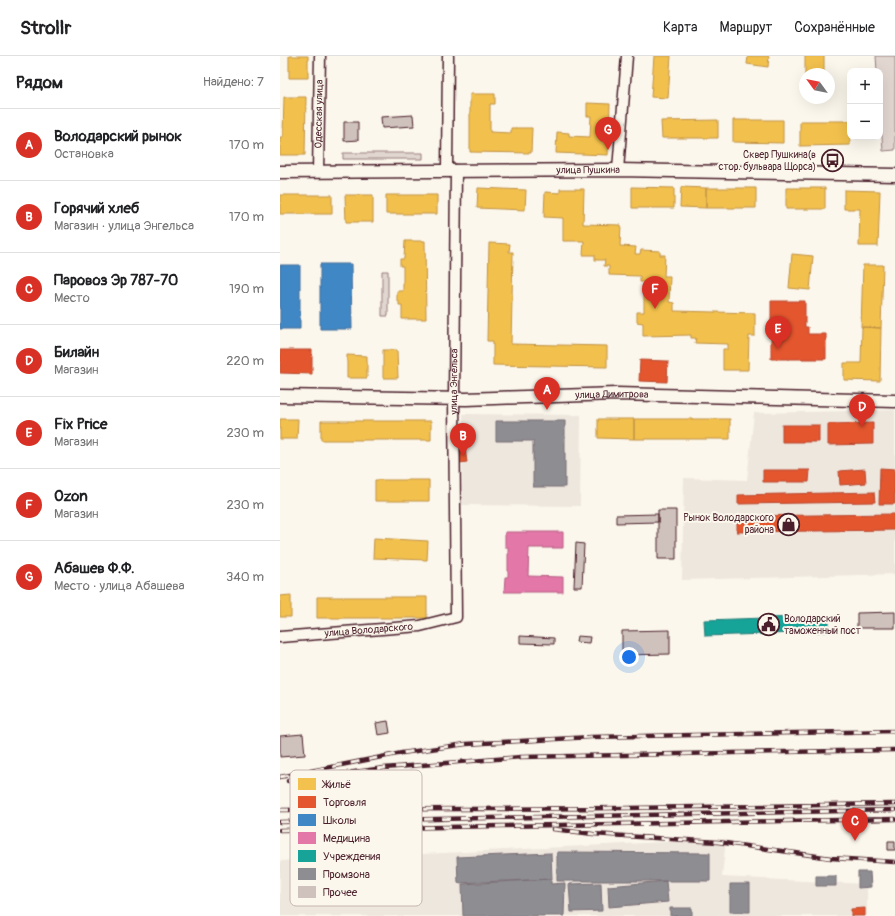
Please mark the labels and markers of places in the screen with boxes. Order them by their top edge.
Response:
pin: G [595,117,621,150]
bus stop icon: Сквер Пушкина(в стор. бульвара Щорса) [819,148,845,174]
place label: Сквер Пушкина(в стор. бульвара Щорса) [719,149,816,173]
pin: F [642,276,668,309]
pin: E [765,316,791,349]
pin: A [534,377,560,410]
pin: D [849,394,875,427]
pin: B [450,423,476,456]
shop icon: Рынок Володарского района [776,511,802,537]
place label: Рынок Володарского района [683,512,775,536]
public building icon: Володарский таможенный пост [756,612,782,638]
place label: Володарский таможенный пост [784,613,861,637]
pin: C [842,808,868,841]

